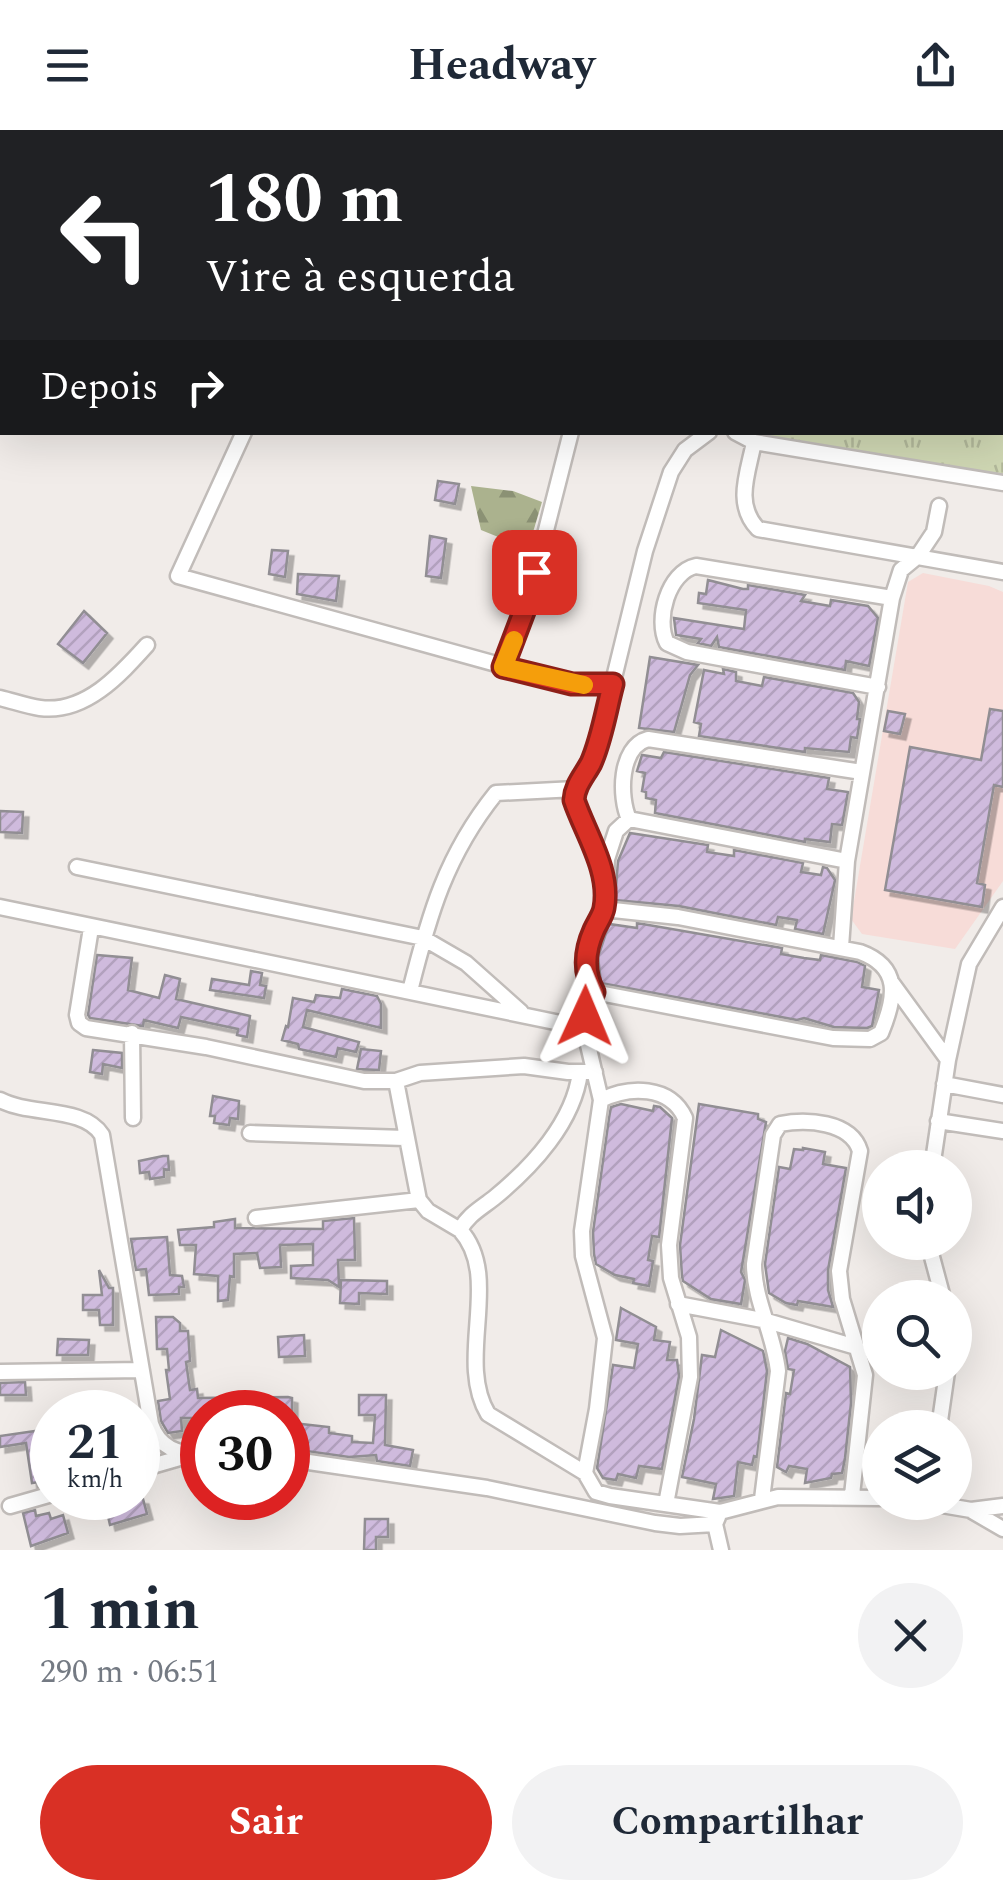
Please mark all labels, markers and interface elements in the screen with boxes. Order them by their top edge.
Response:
text: Headway [408,31,595,100]
icon: menu [40,38,95,93]
icon: share [908,38,963,93]
text: 180 m [205,147,403,253]
icon: left [40,170,170,300]
text: Vire à esquerda [205,243,515,312]
text: Depois [40,359,158,417]
icon: right [178,360,233,415]
pin [492,530,577,615]
icon: arrive [507,545,562,600]
position arrow [533,964,637,1068]
map controls [862,1150,972,1520]
button: sound [862,1150,972,1260]
button: search [862,1280,972,1390]
speed limit sign: 30 [180,1390,310,1520]
text: 21 [67,1405,123,1481]
button: layers [862,1410,972,1520]
text: km/h [67,1461,123,1499]
text: 1 min [40,1564,200,1656]
button: close [858,1583,963,1688]
text: 290 m · 06:51 [40,1648,220,1697]
button: Sair [40,1765,492,1880]
button: Compartilhar [512,1765,963,1880]

